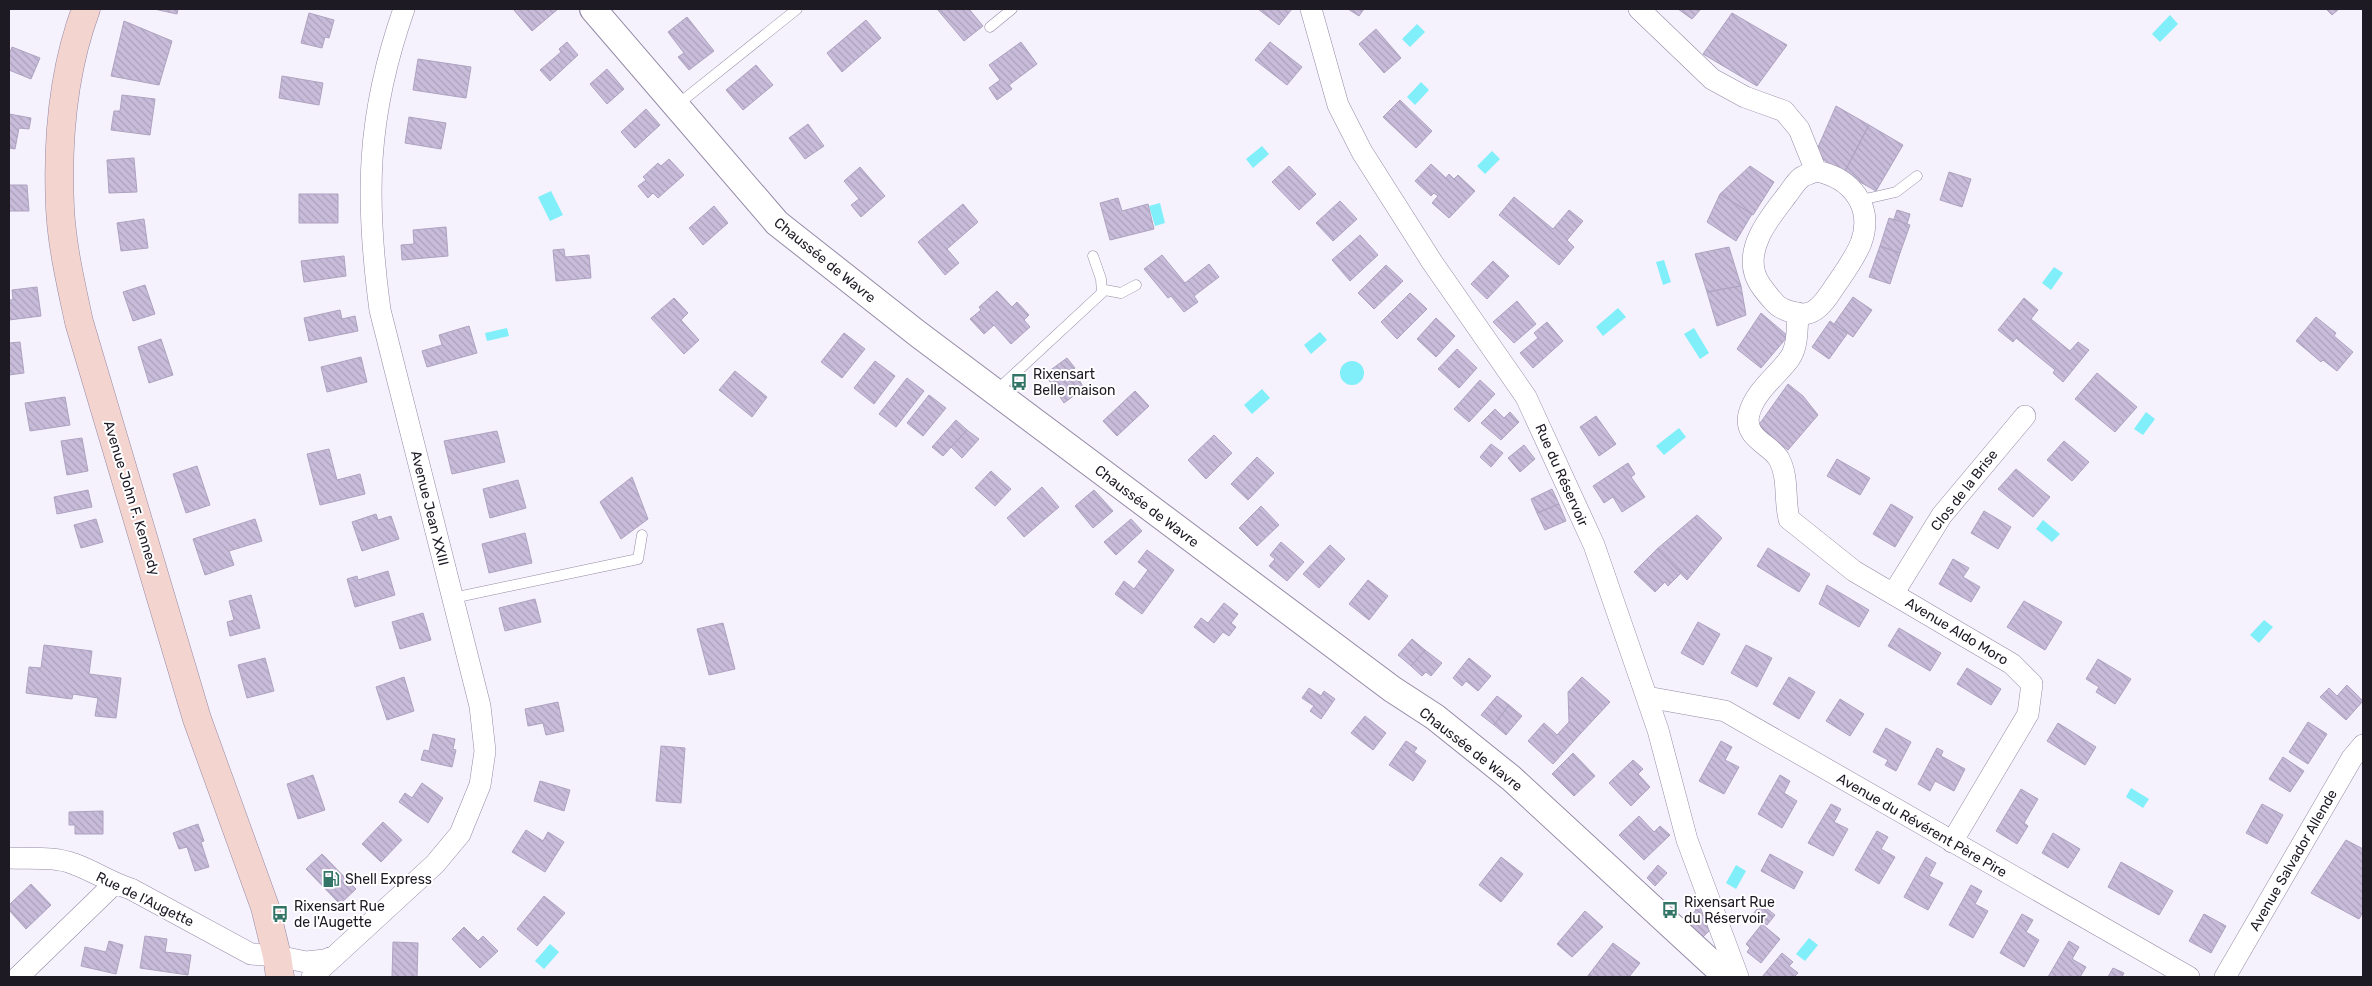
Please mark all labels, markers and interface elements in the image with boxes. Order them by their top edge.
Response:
street label: Chaussée de Wavre [770,214,879,307]
place label: Rixensart Belle maison [1033,366,1116,399]
bus stop icon: Rixensart Belle maison [1009,372,1029,392]
street label: Avenue John F. Kennedy [100,419,163,578]
street label: Rue du Réservoir [1531,421,1592,530]
street label: Clos de la Brise [1927,446,2002,534]
street label: Avenue Jean XXIII [407,449,452,567]
street label: Chaussée de Wavre [1091,462,1202,551]
street label: Avenue Aldo Moro [1902,594,2011,669]
street label: Chaussée de Wavre [1416,704,1526,795]
street label: Avenue du Révérent Père Pire [1834,770,2010,881]
street label: Avenue Salvador Allende [2246,786,2341,934]
street label: Rue de l'Augette [93,868,197,931]
fuel station icon: Shell Express [321,869,341,889]
place label: Shell Express [345,871,432,888]
place label: Rixensart Rue du Réservoir [1684,894,1775,927]
place label: Rixensart Rue de l'Augette [294,898,385,931]
bus stop icon: Rixensart Rue du Réservoir [1660,900,1680,920]
bus stop icon: Rixensart Rue de l'Augette [270,904,290,924]

